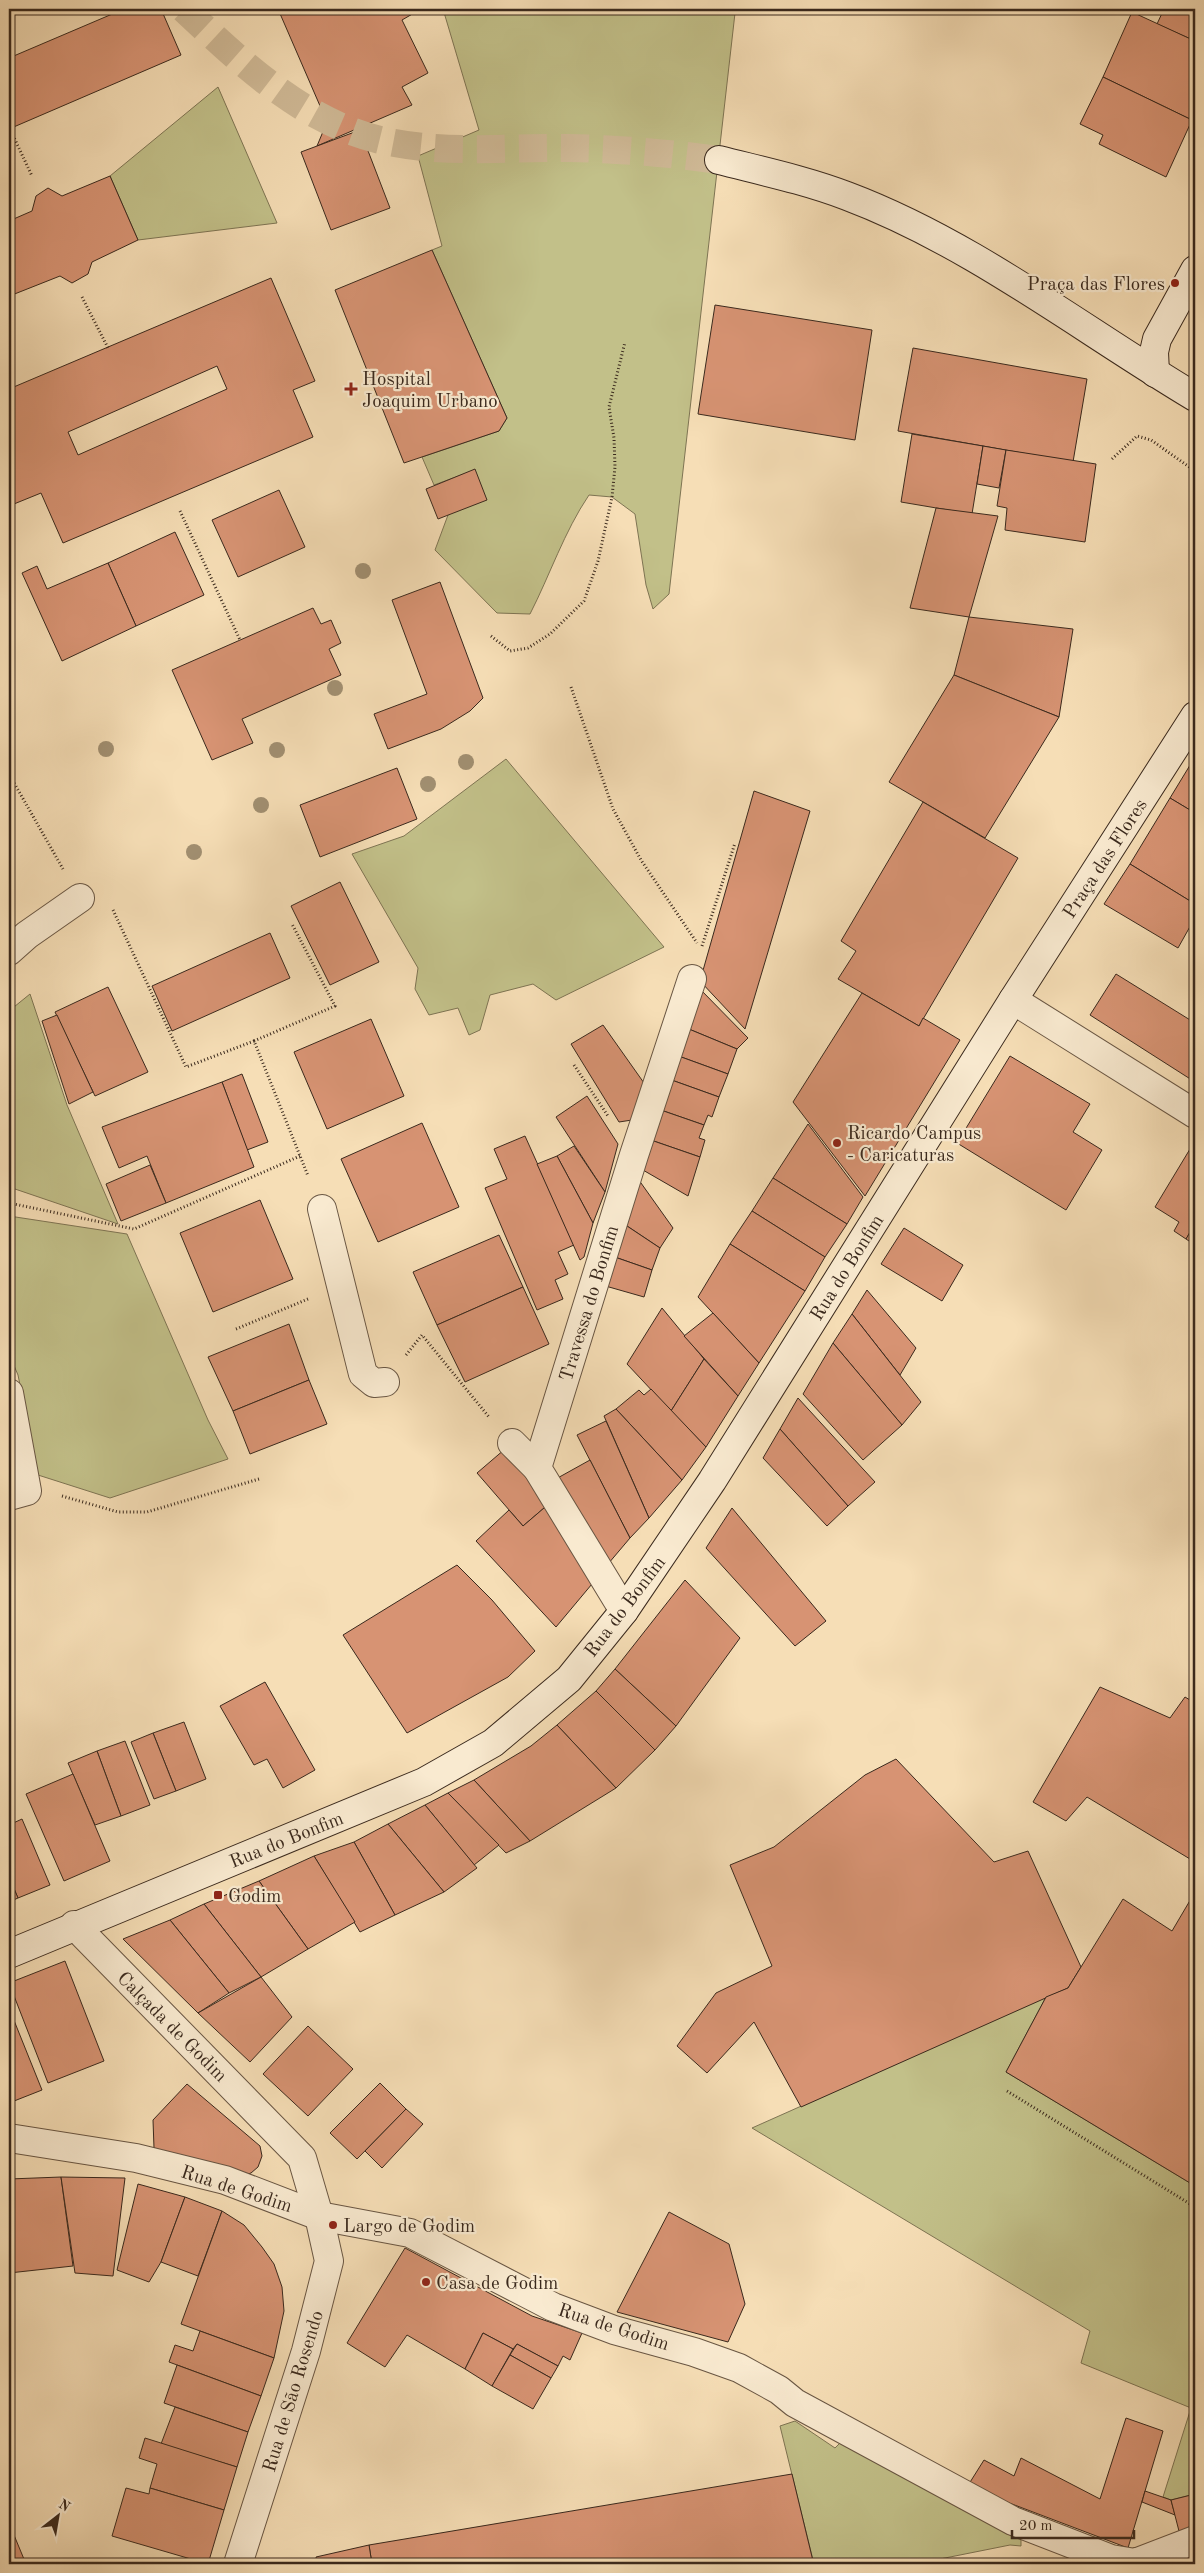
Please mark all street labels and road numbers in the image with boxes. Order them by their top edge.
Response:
street label: Praça das Flores [1061,796,1152,922]
street label: Rua do Bonfim [808,1212,888,1325]
street label: Travessa do Bonfim [558,1224,623,1384]
street label: Rua do Bonfim [582,1553,670,1662]
street label: Rua do Bonfim [227,1810,347,1873]
street label: Calçada de Godim [113,1969,230,2086]
street label: Rua de Godim [178,2163,294,2217]
street label: Rua de Godim [555,2301,671,2355]
street label: Rua de São Rosendo [261,2309,328,2475]

